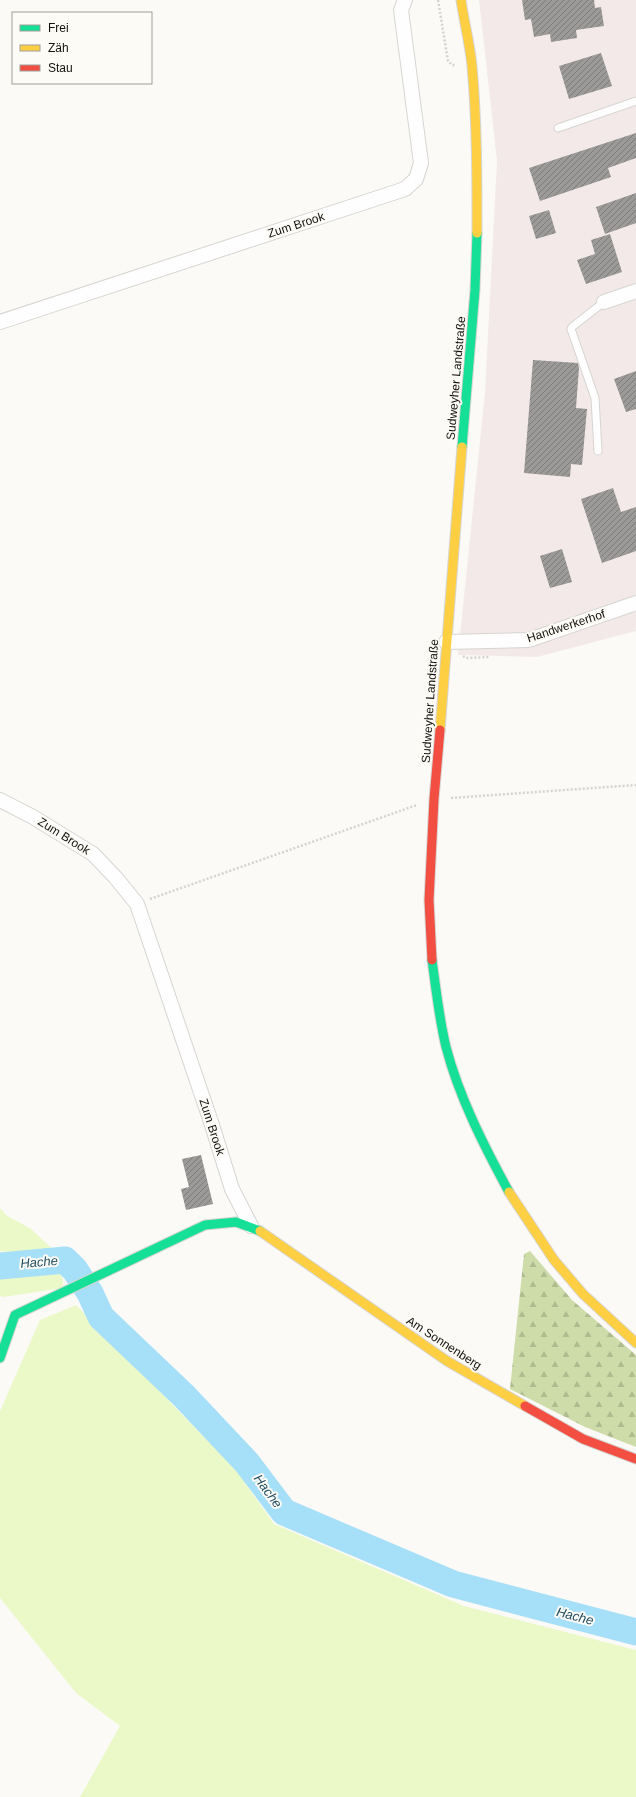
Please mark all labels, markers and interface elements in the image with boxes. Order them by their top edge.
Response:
legend [12,12,152,84]
text: Frei [48,21,69,35]
text: Zäh [48,41,69,55]
text: Stau [48,61,73,75]
street label: Zum Brook [266,209,327,241]
street label: Sudweyher Landstraße [444,315,468,440]
street label: Handwerkerhof [525,607,607,645]
street label: Sudweyher Landstraße [419,638,441,763]
street label: Zum Brook [35,815,93,858]
street label: Zum Brook [196,1097,228,1158]
water label: Hache [20,1253,58,1271]
street label: Am Sonnenberg [404,1314,484,1372]
water label: Hache [251,1471,285,1511]
water label: Hache [555,1604,595,1628]

